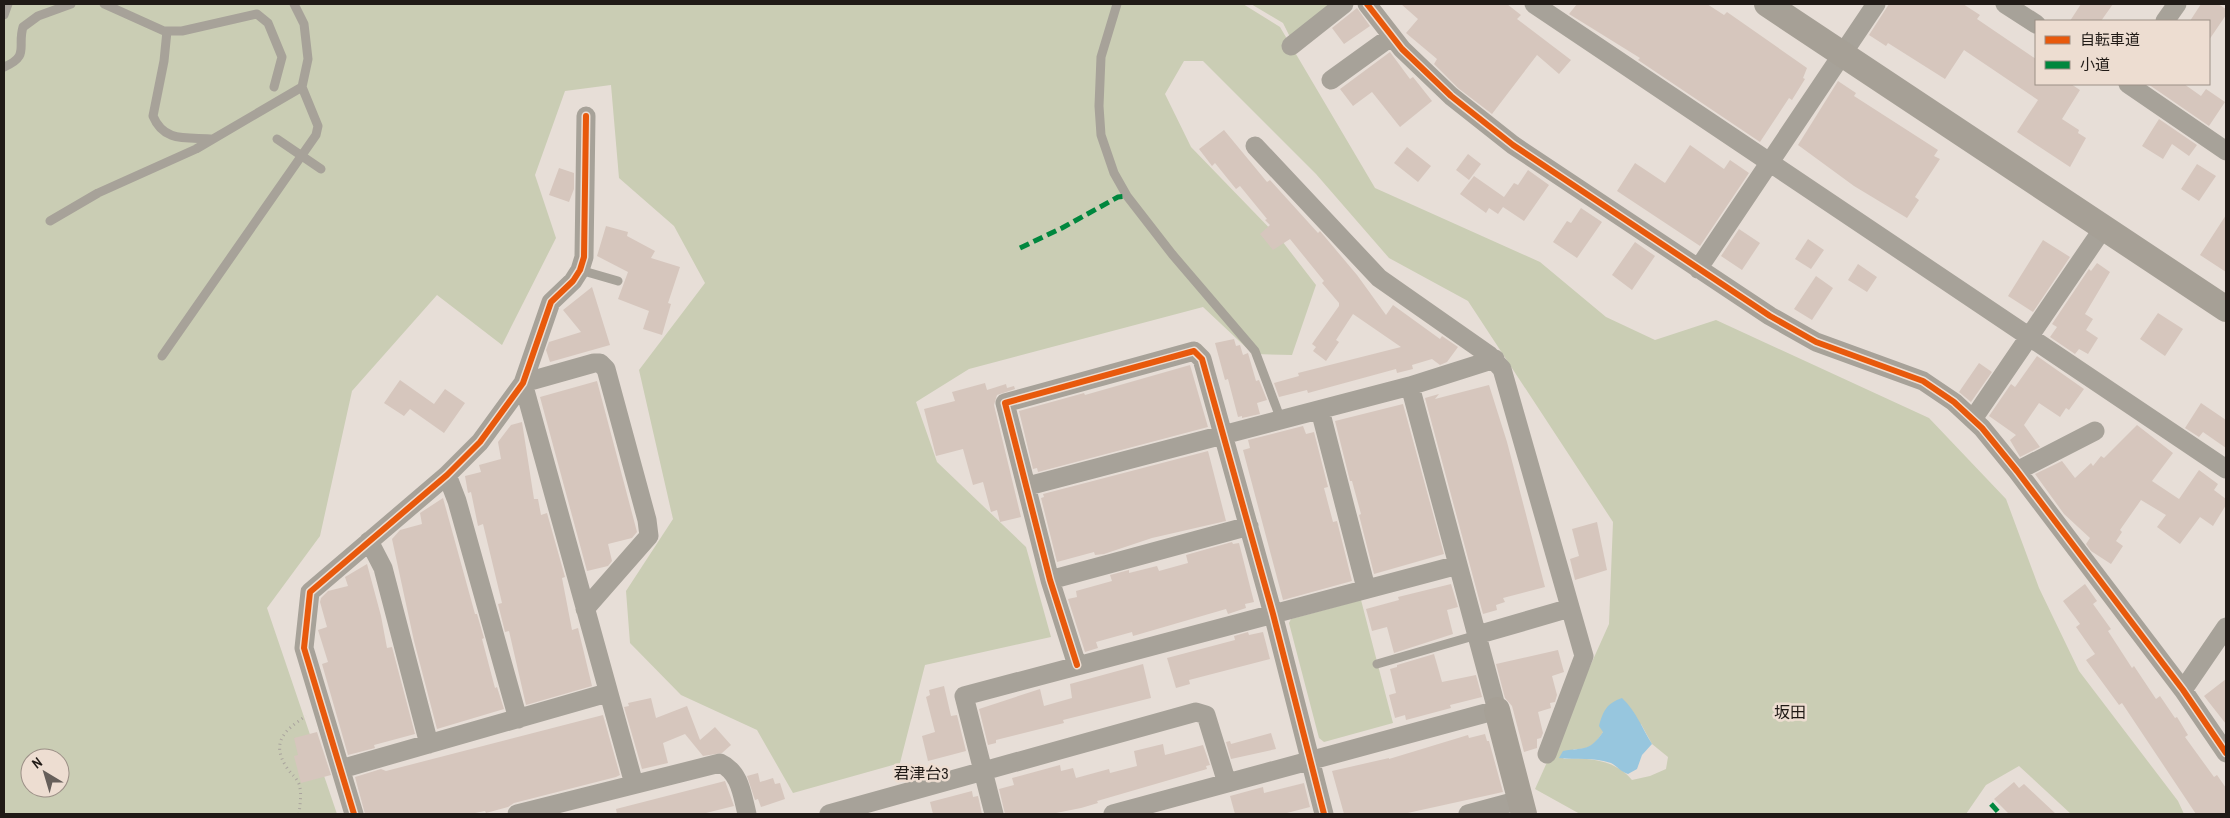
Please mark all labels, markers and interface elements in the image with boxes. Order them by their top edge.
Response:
legend [2035,20,2210,85]
text: 自転車道 [2080,29,2140,50]
text: 小道 [2080,54,2110,75]
district label: 坂田 [1774,701,1806,723]
north arrow [20,748,70,798]
text: N [28,753,46,772]
district label: 君津台3 [893,762,949,784]

